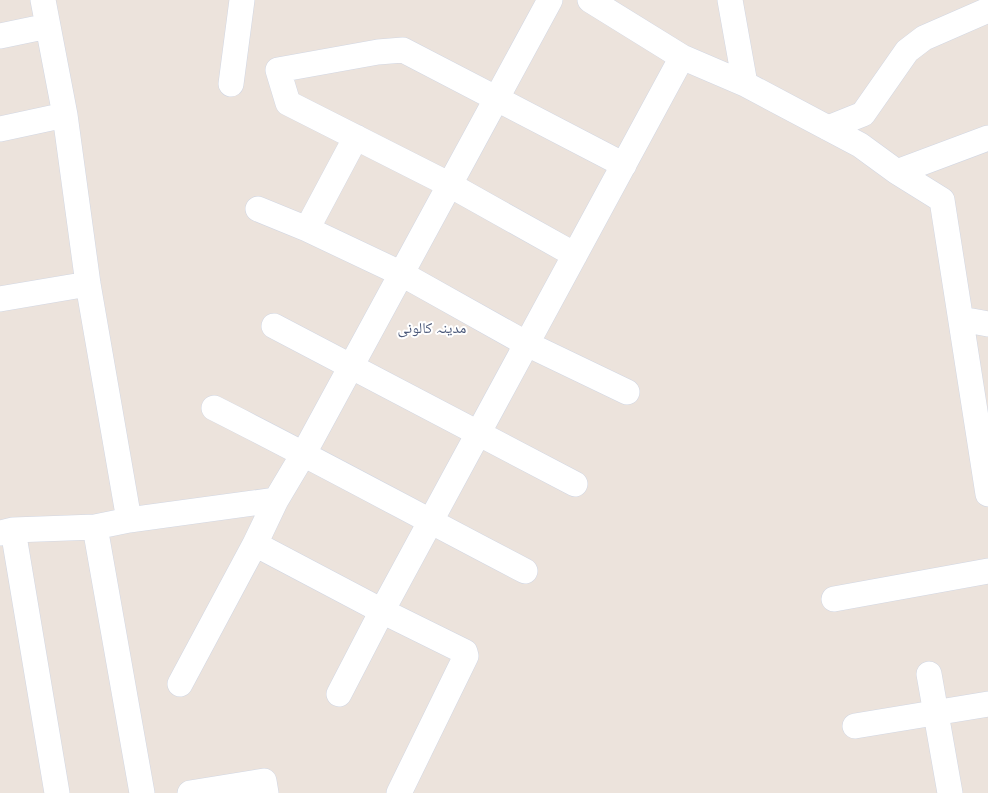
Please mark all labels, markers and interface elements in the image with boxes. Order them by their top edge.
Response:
district label: مدینہ کالونی [398,318,467,338]

